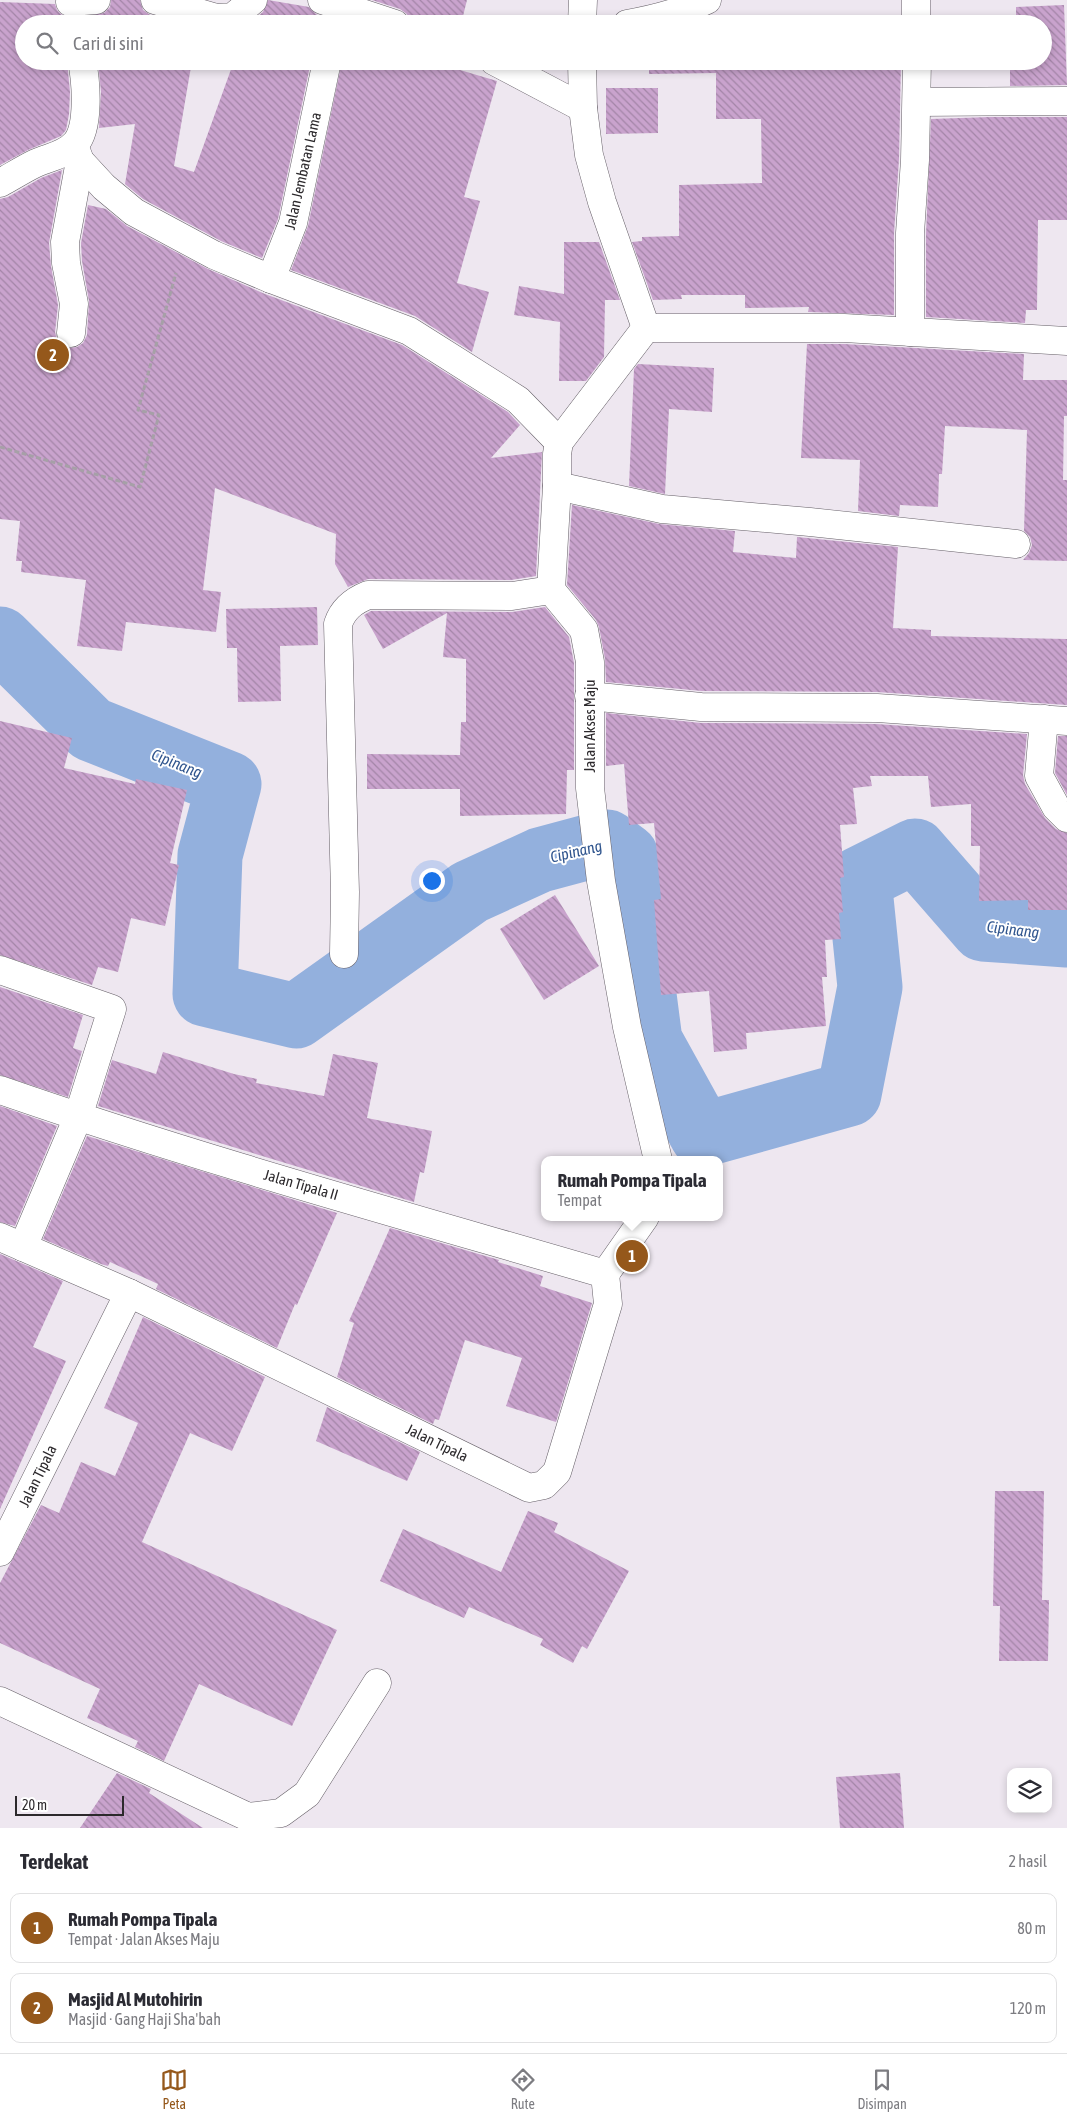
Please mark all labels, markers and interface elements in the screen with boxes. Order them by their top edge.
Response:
search box [15,15,1052,70]
icon: search [33,29,61,57]
text: Cari di sini [73,32,144,54]
street label: Jalan Jembatan Lama [281,111,324,231]
pin: 2 [37,336,69,374]
street label: Jalan Akses Maju [581,679,598,773]
water label: Cipinang [149,745,205,782]
water label: Cipinang [548,836,604,867]
your location [419,868,445,894]
water label: Cipinang [986,917,1040,942]
popup [541,1156,723,1221]
street label: Jalan Tipala II [262,1166,340,1203]
text: Rumah Pompa Tipala [557,1169,707,1191]
text: Tempat [557,1191,602,1209]
pin: 1 [616,1237,648,1275]
street label: Jalan Tipala [403,1420,471,1465]
street label: Jalan Tipala [15,1442,60,1510]
map controls [1007,1768,1052,1813]
button: layers [1007,1768,1052,1813]
scale bar [15,1793,124,1816]
text: 20 m [22,1797,47,1813]
text: Terdekat [20,1849,88,1873]
text: 2 hasil [1009,1852,1047,1870]
text: Rumah Pompa Tipala [68,1908,217,1930]
text: 1 [33,1919,41,1937]
text: 80 m [1017,1919,1046,1937]
text: Tempat · Jalan Akses Maju [68,1930,220,1948]
text: Masjid Al Mutohirin [68,1988,202,2010]
text: 2 [33,1999,41,2017]
text: 120 m [1010,1999,1046,2017]
text: Masjid · Gang Haji Sha'bah [68,2010,221,2028]
tab: Peta [160,2066,188,2112]
tab: Rute [509,2066,537,2112]
tab: Disimpan [857,2066,907,2112]

